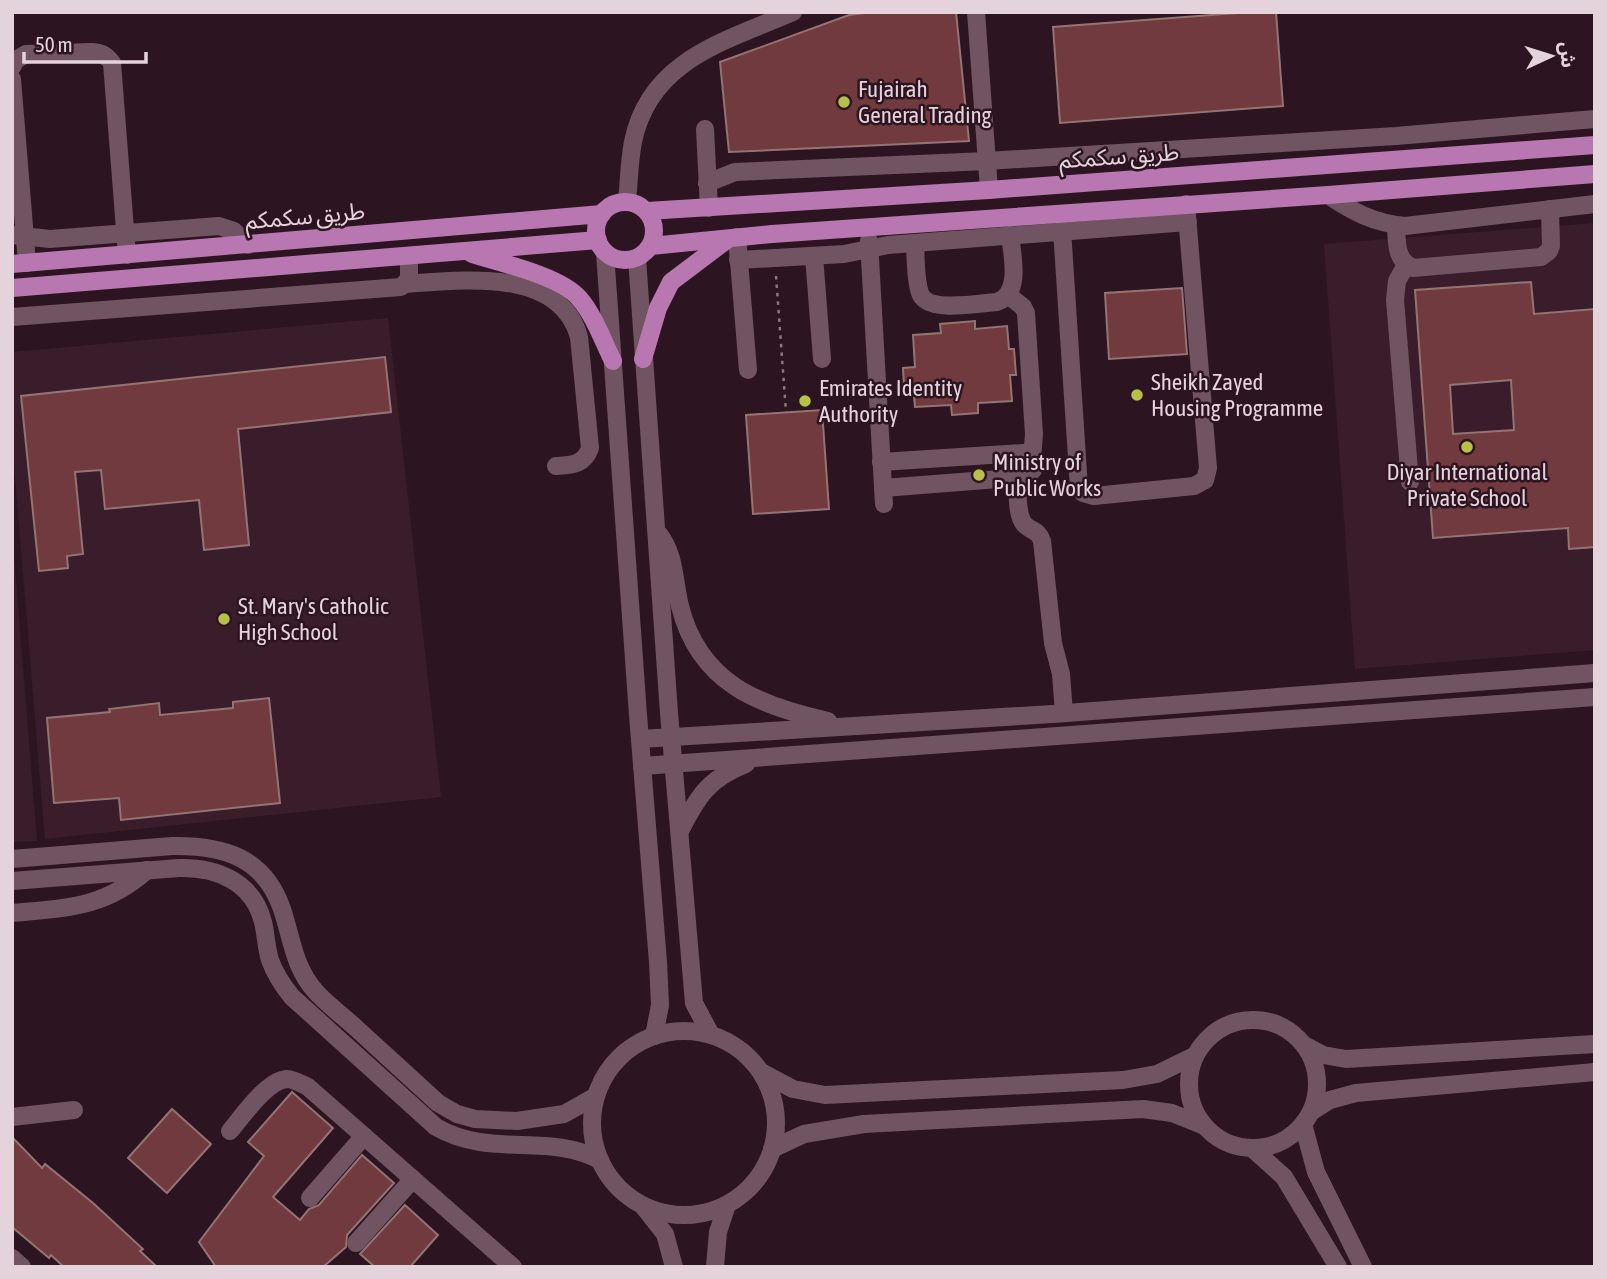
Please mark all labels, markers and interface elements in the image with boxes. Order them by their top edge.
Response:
scale bar [24,21,147,65]
north arrow [1516,21,1586,91]
text: 50 m [35,32,73,56]
text: ش [1556,41,1580,69]
place label: Fujairah General Trading [858,76,992,128]
marker: Fujairah General Trading [836,94,852,110]
street label: طريق سكمكم [1058,139,1180,177]
street label: طريق سكمكم [244,198,366,238]
place label: Sheikh Zayed Housing Programme [1151,369,1323,421]
place label: Emirates Identity Authority [819,375,962,427]
marker: Sheikh Zayed Housing Programme [1129,387,1145,403]
marker: Emirates Identity Authority [797,393,813,409]
marker: Diyar International Private School [1459,439,1475,455]
place label: Ministry of Public Works [993,449,1101,501]
place label: Diyar International Private School [1386,459,1548,511]
marker: Ministry of Public Works [971,467,987,483]
place label: St. Mary's Catholic High School [238,593,389,645]
marker: St. Mary's Catholic High School [216,611,232,627]

